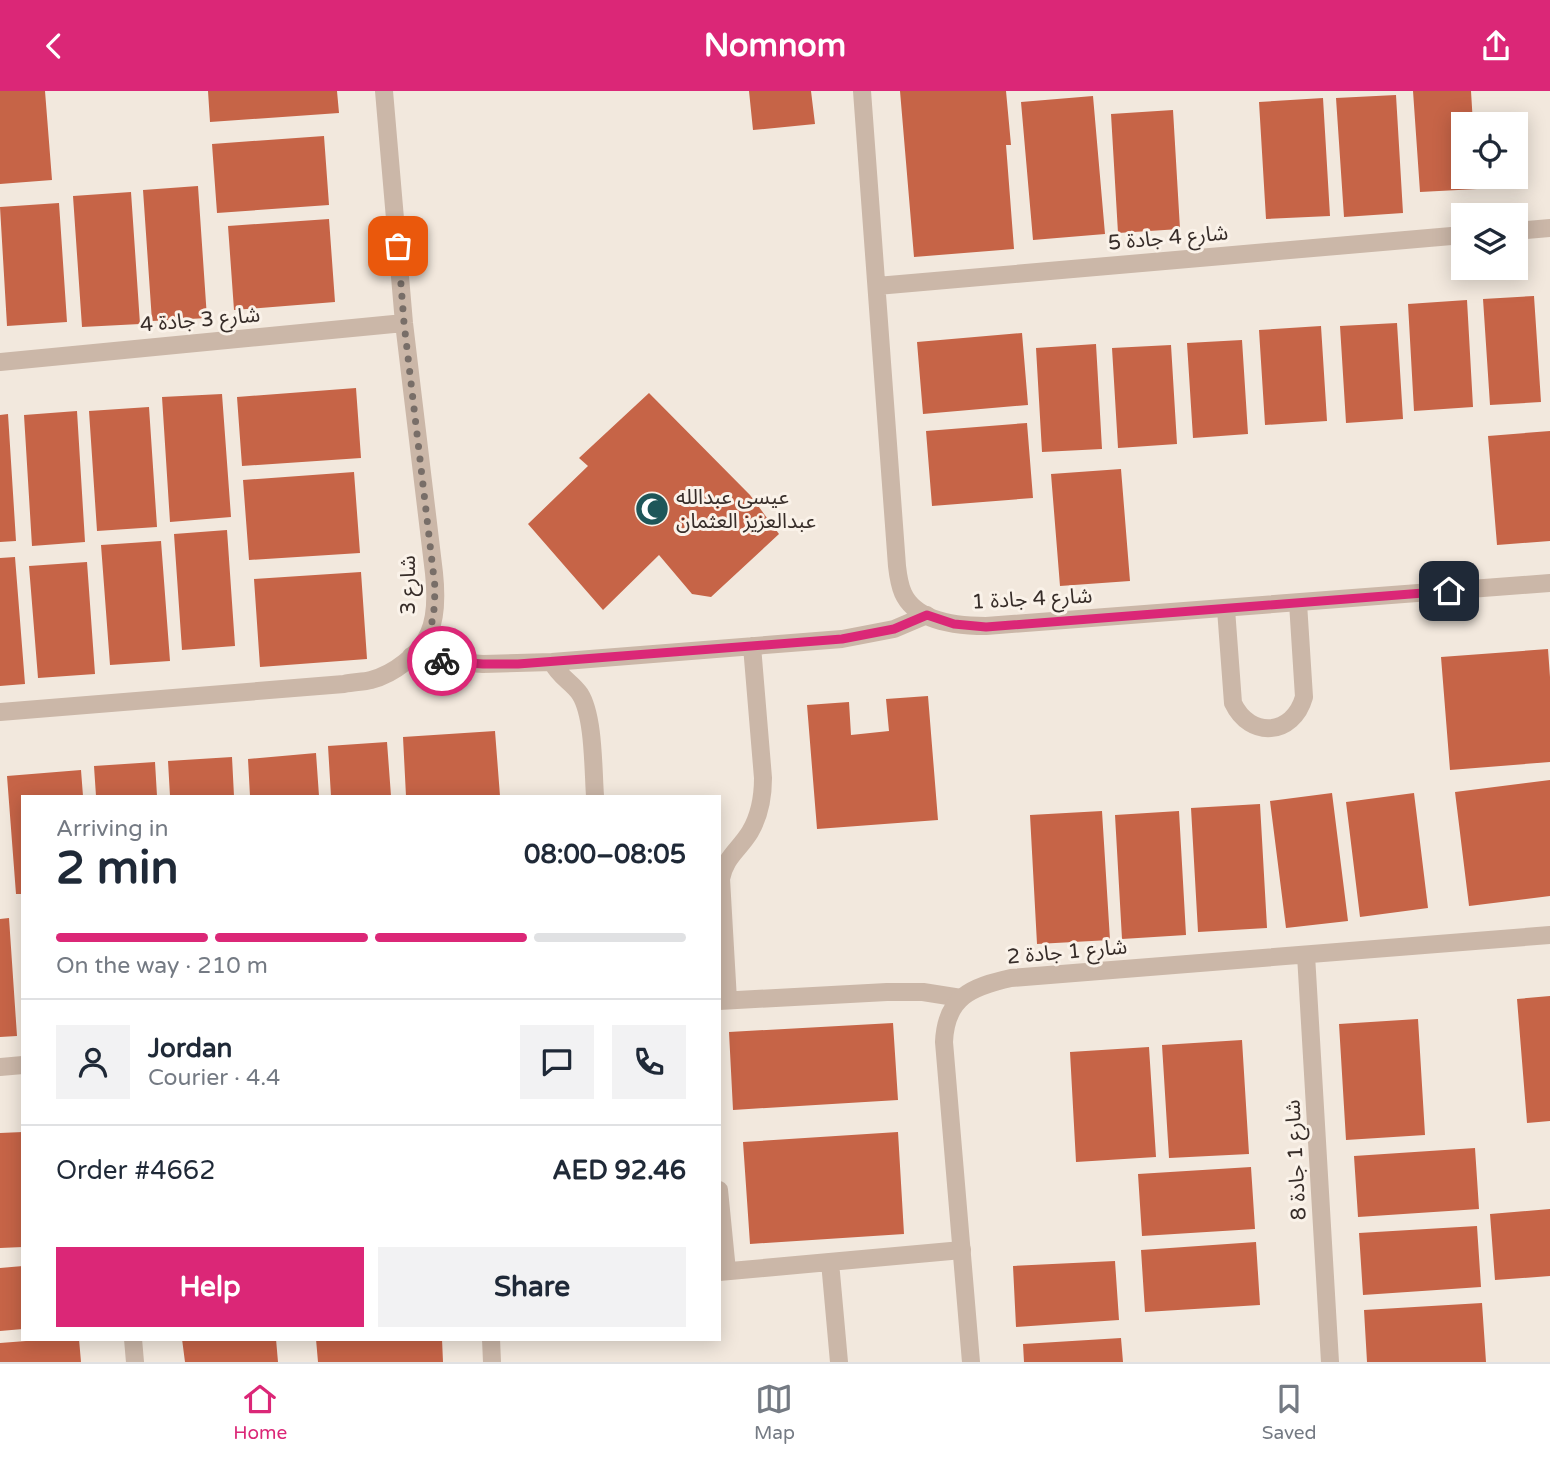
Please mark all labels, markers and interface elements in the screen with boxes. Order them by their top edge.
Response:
icon: back [35,27,73,65]
text: Nomnom [704,27,846,65]
icon: share [1477,27,1515,65]
map controls [1451,112,1528,280]
button: locate [1451,112,1528,189]
button: layers [1451,203,1528,280]
pin [368,216,428,276]
street label: شارع 4 جادة 5 [1107,220,1229,258]
icon: bag [379,227,417,265]
street label: شارع 3 جادة 4 [139,302,261,340]
place label: عيسى عبدالله عبدالعزيز العثمان [676,485,816,534]
mosque icon: عيسى عبدالله عبدالعزيز العثمان [633,490,671,528]
street label: شارع 3 [396,555,423,615]
pin [1419,561,1479,621]
icon: home [1430,572,1468,610]
street label: شارع 4 جادة 1 [971,583,1093,617]
courier [407,626,477,696]
icon: bike [423,642,461,680]
text: Arriving in [56,815,169,843]
text: 08:00–08:05 [524,839,686,870]
text: 2 min [56,841,179,896]
street label: شارع 1 جادة 2 [1006,934,1128,972]
text: On the way · 210 m [56,952,268,980]
button: person [56,1025,130,1099]
button: chat [520,1025,594,1099]
button: phone [612,1025,686,1099]
text: Jordan [148,1033,232,1064]
text: Courier · 4.4 [148,1064,280,1092]
street label: شارع 1 جادة 8 [1280,1099,1314,1221]
text: Order #4662 [56,1155,216,1186]
text: AED 92.46 [552,1155,686,1186]
button: Help [56,1247,364,1327]
button: Share [378,1247,686,1327]
tab: Home [233,1380,287,1444]
tab: Map [754,1380,795,1444]
tab: Saved [1262,1380,1317,1444]

